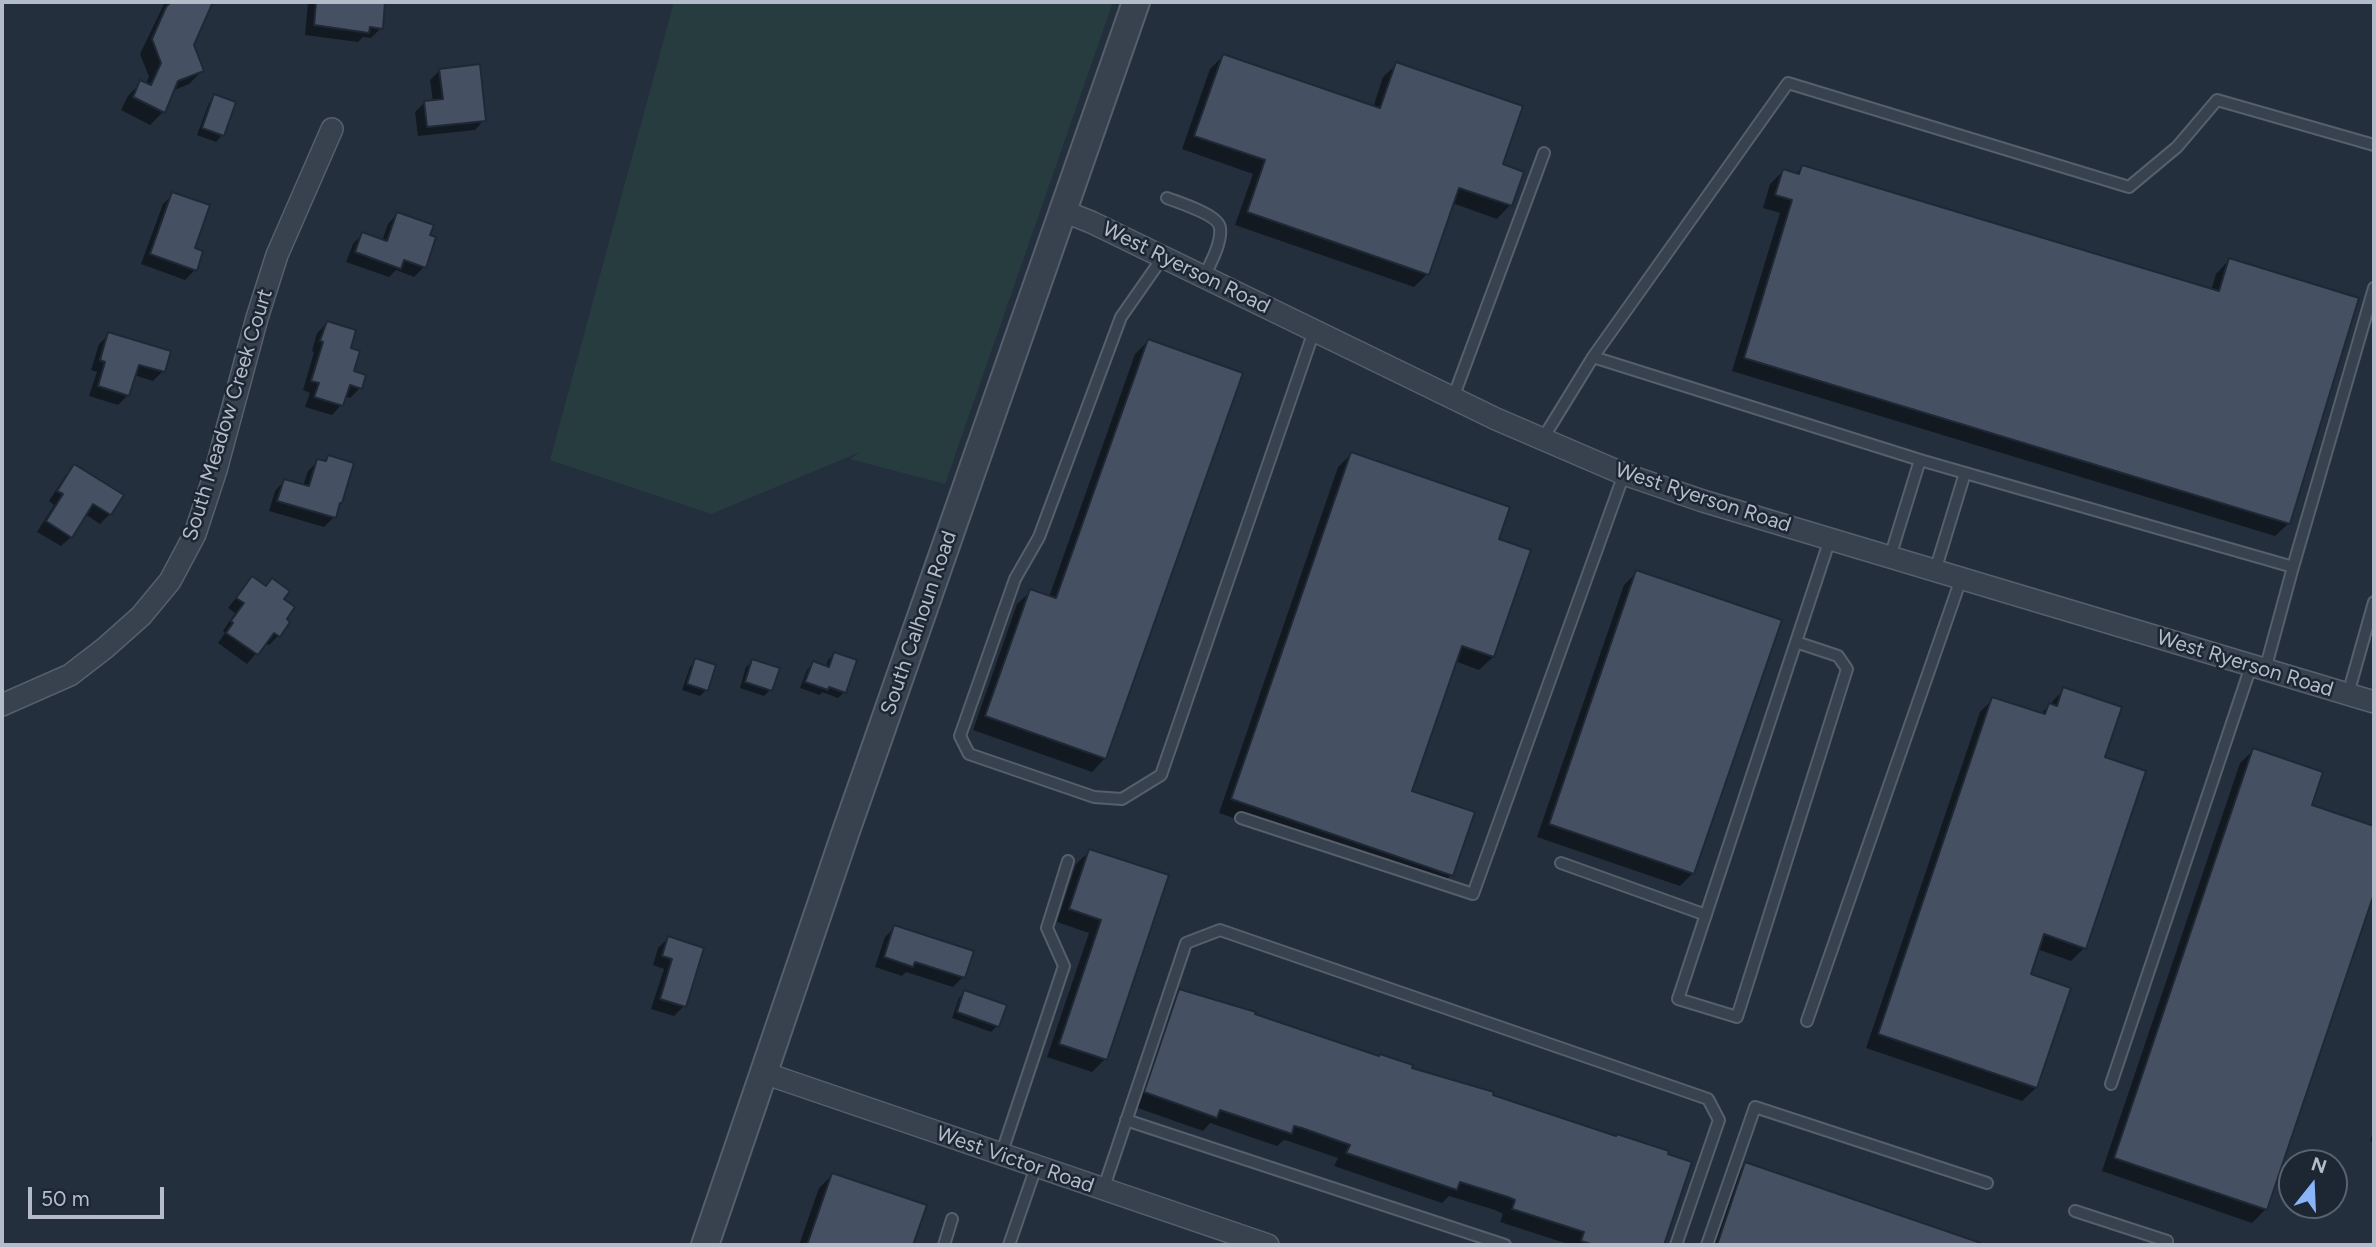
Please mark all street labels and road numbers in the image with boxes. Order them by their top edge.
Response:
street label: West Ryerson Road [1098,216,1274,320]
street label: South Meadow Creek Court [178,286,278,544]
street label: West Ryerson Road [1612,458,1794,538]
street label: South Calhoun Road [876,528,962,718]
street label: West Ryerson Road [2154,625,2336,703]
street label: West Victor Road [933,1121,1097,1199]

